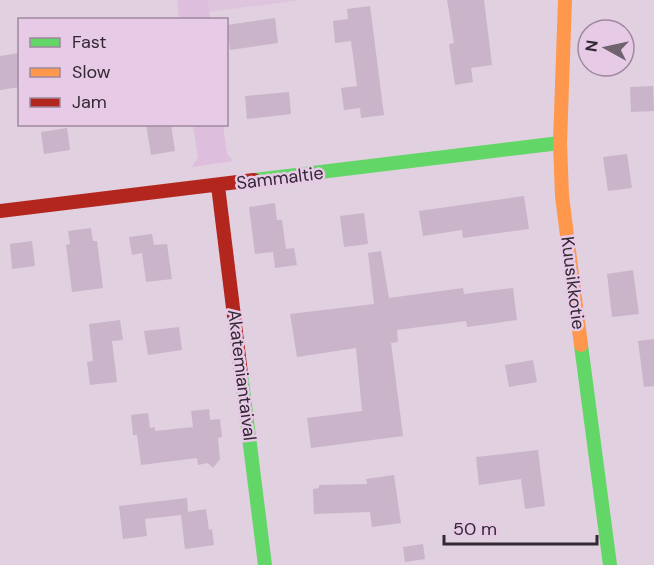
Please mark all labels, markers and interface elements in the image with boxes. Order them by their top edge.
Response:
legend [18,18,228,126]
north arrow [576,18,636,78]
text: Fast [72,30,107,54]
text: N [580,39,603,53]
text: Slow [72,60,111,84]
text: Jam [72,90,107,114]
street label: Sammaltie [235,161,325,195]
street label: Kuusikkotie [555,235,591,331]
street label: Akatemiantaival [222,308,262,442]
scale bar [444,508,597,546]
text: 50 m [453,517,497,541]

